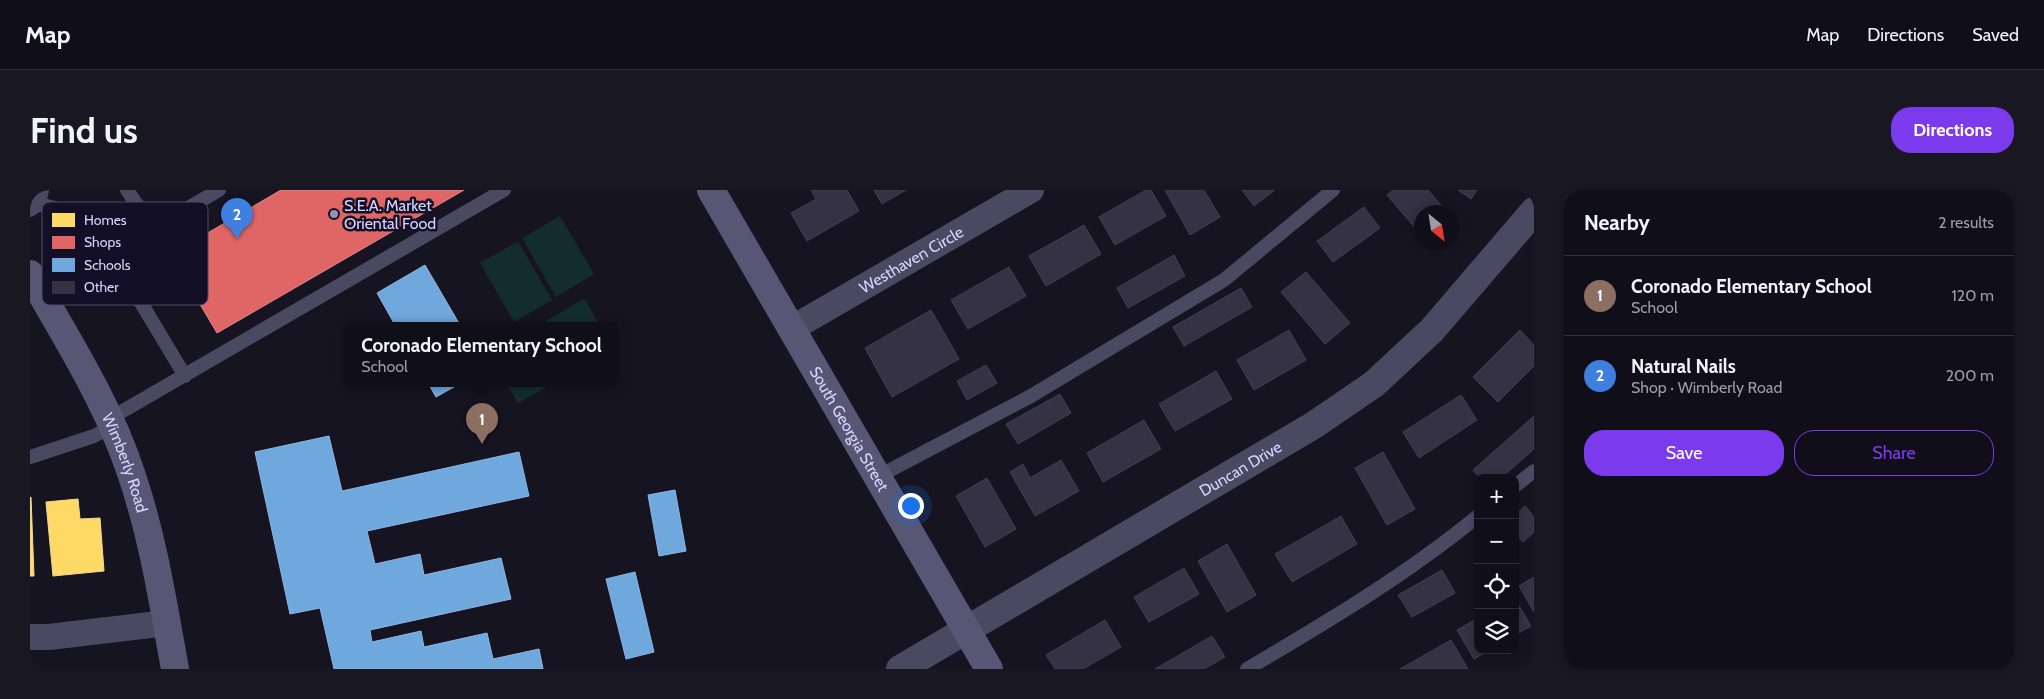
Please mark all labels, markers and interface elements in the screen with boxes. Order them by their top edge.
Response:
text: Map [25,20,71,49]
text: Map [1806,24,1839,46]
text: Directions [1867,24,1944,46]
text: Saved [1972,24,2019,46]
button: Directions [1891,107,2014,153]
text: Find us [30,109,138,152]
place label: S.E.A. Market Oriental Food [344,196,436,233]
pin: 2 [221,198,253,239]
legend [42,202,208,305]
north arrow [1414,205,1459,250]
marker: S.E.A. Market Oriental Food [328,208,340,220]
text: Nearby [1584,210,1650,235]
text: Homes [84,211,127,229]
text: 2 results [1938,213,1994,232]
street label: Westhaven Circle [856,222,967,297]
text: Shops [84,233,121,251]
text: Schools [84,256,131,274]
text: Coronado Elementary School [1631,275,1872,298]
text: Other [84,278,119,296]
text: 1 [1597,286,1603,305]
text: 120 m [1952,286,1994,305]
text: School [1631,298,1678,317]
popup [344,322,619,387]
text: Coronado Elementary School [361,334,602,357]
text: Natural Nails [1631,355,1736,378]
text: School [361,357,408,376]
street label: South Georgia Street [806,363,893,495]
text: 2 [1596,366,1604,385]
text: 200 m [1946,366,1994,385]
text: Shop · Wimberly Road [1631,378,1782,397]
pin: 1 [466,403,498,444]
street label: Wimberly Road [98,410,152,515]
button: Save [1584,430,1784,476]
button: Share [1794,430,1994,476]
street label: Duncan Drive [1196,437,1285,500]
map controls [1474,474,1519,654]
button: + [1474,474,1519,519]
your location [898,493,924,519]
button: − [1474,519,1519,564]
button: locate [1474,564,1519,609]
button: layers [1474,609,1519,654]

